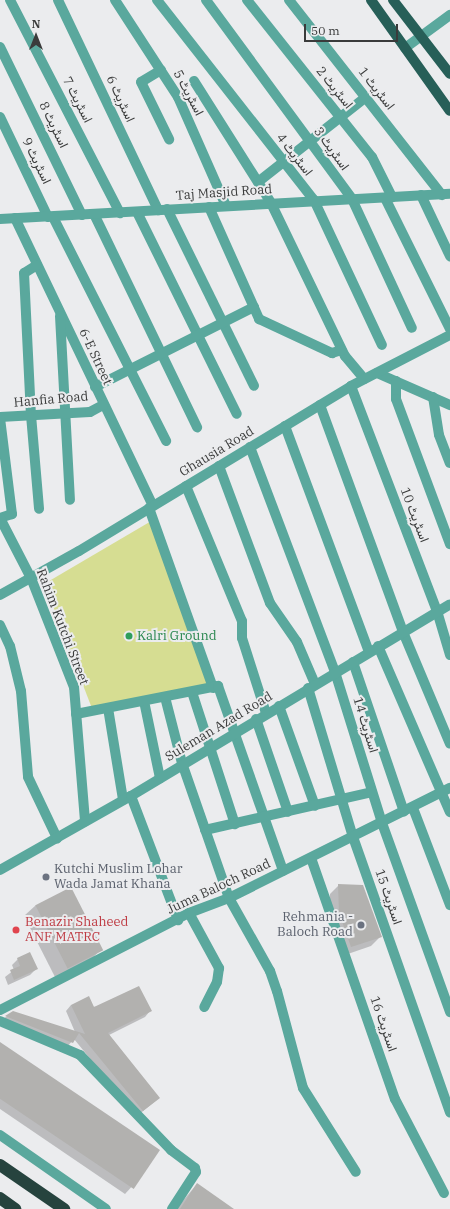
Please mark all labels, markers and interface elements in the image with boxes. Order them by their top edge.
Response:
north arrow [16,16,56,56]
scale bar [306,16,400,42]
text: N [32,17,40,31]
text: 50 m [311,23,340,38]
street label: اسٹریٹ 2 [312,64,356,112]
street label: اسٹریٹ 1 [355,65,397,113]
street label: اسٹریٹ 5 [169,67,207,119]
street label: اسٹریٹ 6 [102,73,138,125]
street label: اسٹریٹ 7 [59,74,95,126]
street label: اسٹریٹ 8 [35,99,71,151]
street label: اسٹریٹ 3 [310,124,352,174]
street label: اسٹریٹ 4 [273,131,315,179]
street label: اسٹریٹ 9 [18,135,54,187]
street label: Taj Masjid Road [175,182,273,204]
street label: 6-E Street [75,326,115,388]
street label: Hanfia Road [13,389,89,411]
street label: Ghausia Road [177,424,257,480]
street label: اسٹریٹ 10 [396,485,432,545]
street label: Rahim Kutchi Street [33,567,91,687]
place label: Kalri Ground [137,628,217,644]
marker: Kalri Ground [124,631,134,641]
street label: Suleman Azad Road [163,689,275,765]
street label: اسٹریٹ 14 [349,695,381,755]
street label: Juma Baloch Road [165,856,273,918]
place label: Kutchi Muslim Lohar Wada Jamat Khana [54,862,183,893]
street label: اسٹریٹ 15 [371,867,405,927]
marker: Kutchi Muslim Lohar Wada Jamat Khana [41,872,51,882]
place label: Rehmania - Baloch Road [277,910,353,941]
place label: Benazir Shaheed ANF MATRC [25,915,128,946]
marker: Rehmania - Baloch Road [356,920,366,930]
marker: Benazir Shaheed ANF MATRC [10,924,22,936]
street label: اسٹریٹ 16 [366,994,400,1054]

